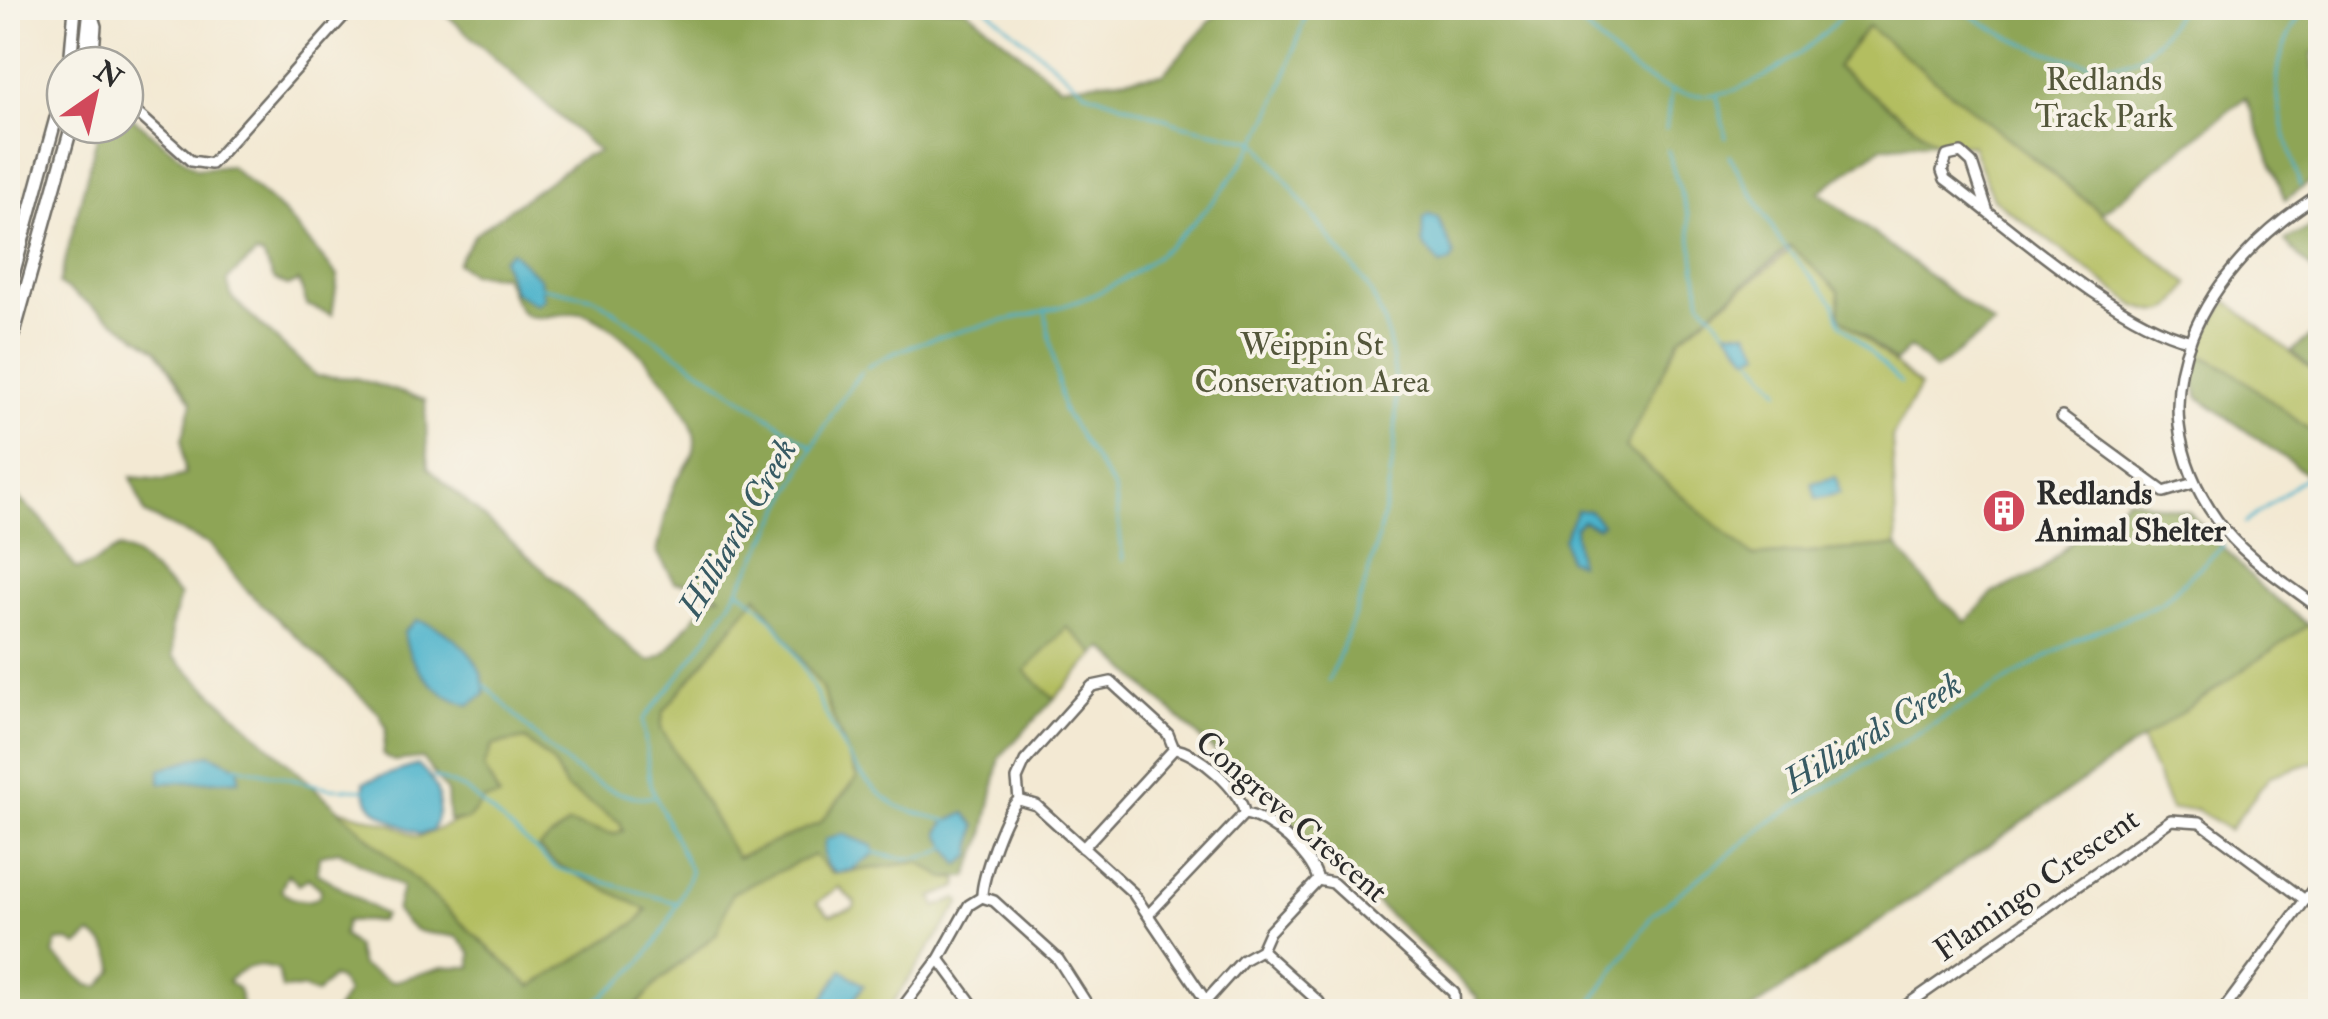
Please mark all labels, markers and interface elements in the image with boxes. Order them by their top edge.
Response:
north arrow [45,45,145,145]
text: N [87,53,129,98]
park label: Redlands Track Park [2035,60,2173,137]
park label: Weippin St Conservation Area [1195,325,1430,402]
water label: Hilliards Creek [668,431,807,628]
place label: Redlands Animal Shelter [2034,474,2227,551]
building icon: Redlands Animal Shelter [1981,488,2027,534]
water label: Hilliards Creek [1774,662,1970,804]
street label: Congreve Crescent [1187,722,1396,911]
street label: Flamingo Crescent [1926,799,2147,970]

